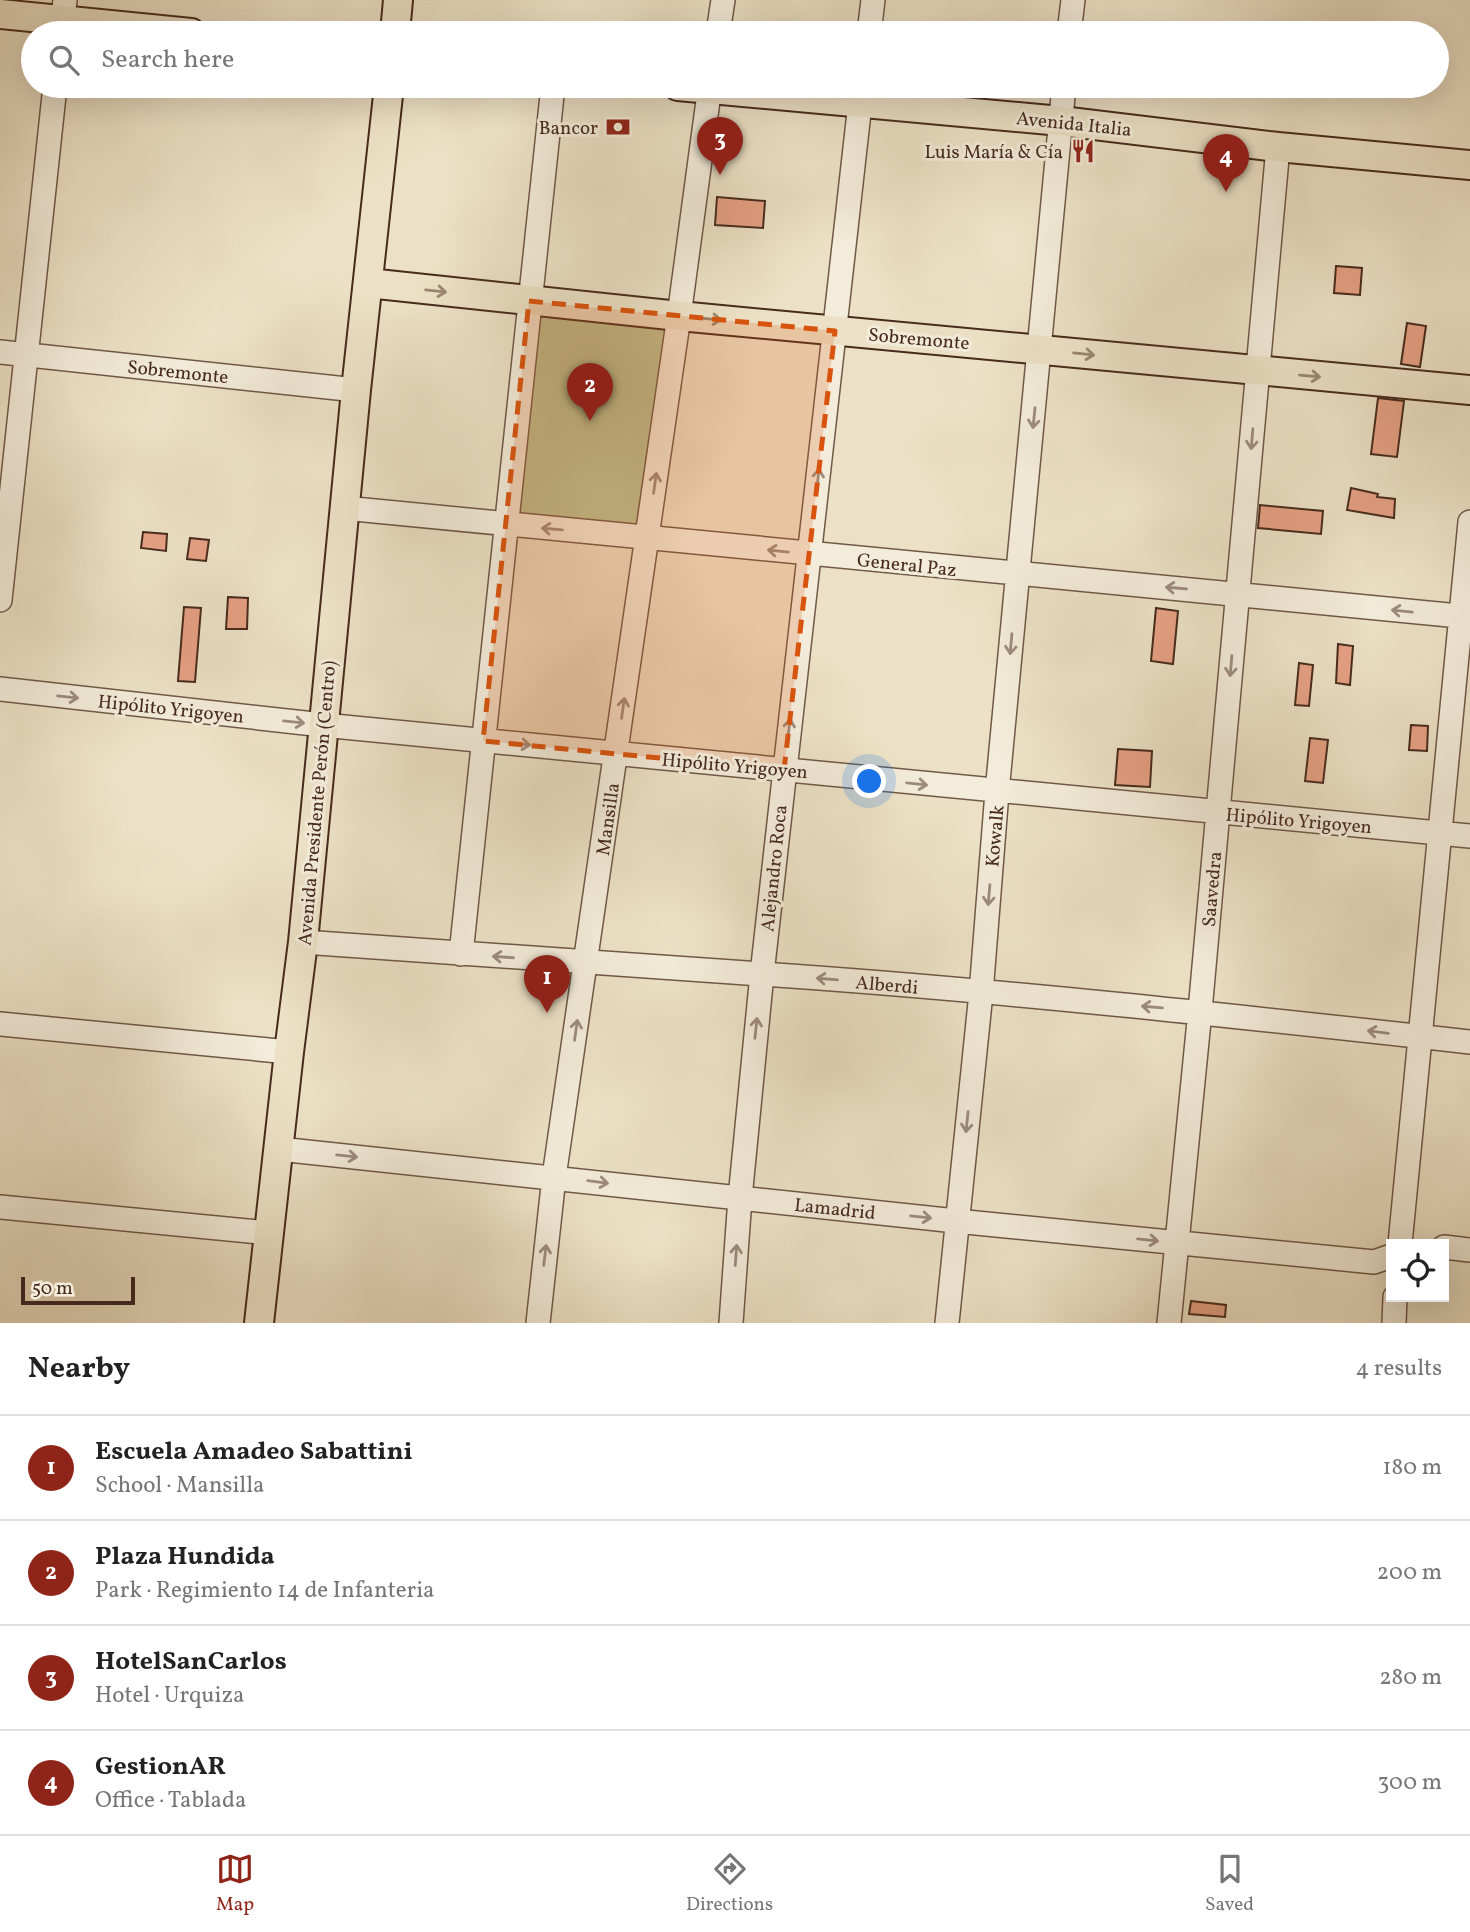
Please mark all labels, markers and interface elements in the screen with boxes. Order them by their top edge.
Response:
search box [21,21,1449,98]
icon: search [45,41,83,79]
text: Search here [101,42,234,78]
street label: Avenida Italia [1015,106,1133,144]
bank icon: Bancor [604,113,632,141]
place label: Bancor [539,116,598,142]
pin: 3 [697,117,743,175]
pin: 4 [1203,134,1249,192]
restaurant icon: Luis María & Cía [1069,137,1097,165]
place label: Luis María & Cía [924,140,1063,166]
one-way arrow [424,284,447,297]
one-way arrow [699,312,722,325]
street label: Sobremonte [867,323,971,357]
one-way arrow [1072,348,1095,361]
street label: Sobremonte [126,355,230,391]
pin: 2 [567,363,613,421]
one-way arrow [1299,370,1321,383]
one-way arrow [1027,406,1040,429]
one-way arrow [1246,427,1259,450]
one-way arrow [812,468,825,491]
one-way arrow [649,472,662,494]
one-way arrow [541,522,564,535]
one-way arrow [768,544,790,557]
street label: General Paz [856,548,958,584]
one-way arrow [1165,581,1187,594]
one-way arrow [1391,604,1414,617]
one-way arrow [1004,632,1017,655]
one-way arrow [1224,654,1237,676]
street label: Avenida Presidente Perón (Centro) [293,660,343,947]
street label: Hipólito Yrigoyen [97,689,245,731]
one-way arrow [56,690,79,703]
one-way arrow [616,697,629,720]
one-way arrow [282,716,305,729]
one-way arrow [783,718,796,741]
one-way arrow [509,738,531,751]
street label: Hipólito Yrigoyen [661,748,809,786]
your location [852,764,886,798]
one-way arrow [906,777,928,790]
street label: Mansilla [591,781,627,857]
street label: Alejandro Roca [755,803,795,933]
street label: Hipólito Yrigoyen [1225,803,1373,841]
street label: Kowalk [980,804,1012,868]
street label: Saavedra [1197,850,1229,928]
one-way arrow [982,883,995,906]
one-way arrow [492,950,514,963]
pin: 1 [524,955,570,1013]
street label: Alberdi [854,970,920,1002]
one-way arrow [817,972,839,985]
one-way arrow [1141,1000,1163,1013]
one-way arrow [750,1018,763,1040]
one-way arrow [570,1019,583,1042]
one-way arrow [1367,1025,1390,1038]
one-way arrow [960,1110,973,1132]
one-way arrow [335,1150,358,1163]
one-way arrow [586,1175,608,1188]
street label: Lamadrid [793,1193,877,1227]
one-way arrow [909,1211,932,1224]
one-way arrow [1136,1234,1158,1247]
map controls [1386,1239,1449,1302]
button: locate [1386,1239,1449,1302]
one-way arrow [539,1244,552,1267]
one-way arrow [730,1244,743,1267]
scale bar [21,1274,135,1306]
text: 50 m [32,1276,73,1302]
text: Nearby [28,1348,130,1390]
text: 4 results [1356,1353,1442,1385]
text: Escuela Amadeo Sabattini [95,1434,413,1470]
text: 1 [46,1452,56,1484]
text: 180 m [1383,1452,1442,1484]
text: School · Mansilla [95,1470,265,1502]
text: Plaza Hundida [95,1539,275,1575]
text: 2 [45,1557,57,1589]
text: 200 m [1377,1557,1442,1589]
text: Park · Regimiento 14 de Infanteria [95,1575,435,1607]
text: HotelSanCarlos [95,1644,287,1680]
text: 3 [45,1662,57,1694]
text: 280 m [1379,1662,1442,1694]
text: Hotel · Urquiza [95,1680,244,1712]
text: GestionAR [95,1749,226,1785]
text: 4 [44,1767,58,1799]
text: 300 m [1378,1767,1442,1799]
text: Office · Tablada [95,1785,247,1817]
tab: Map [216,1850,254,1918]
tab: Directions [686,1850,773,1918]
tab: Saved [1205,1850,1254,1918]

